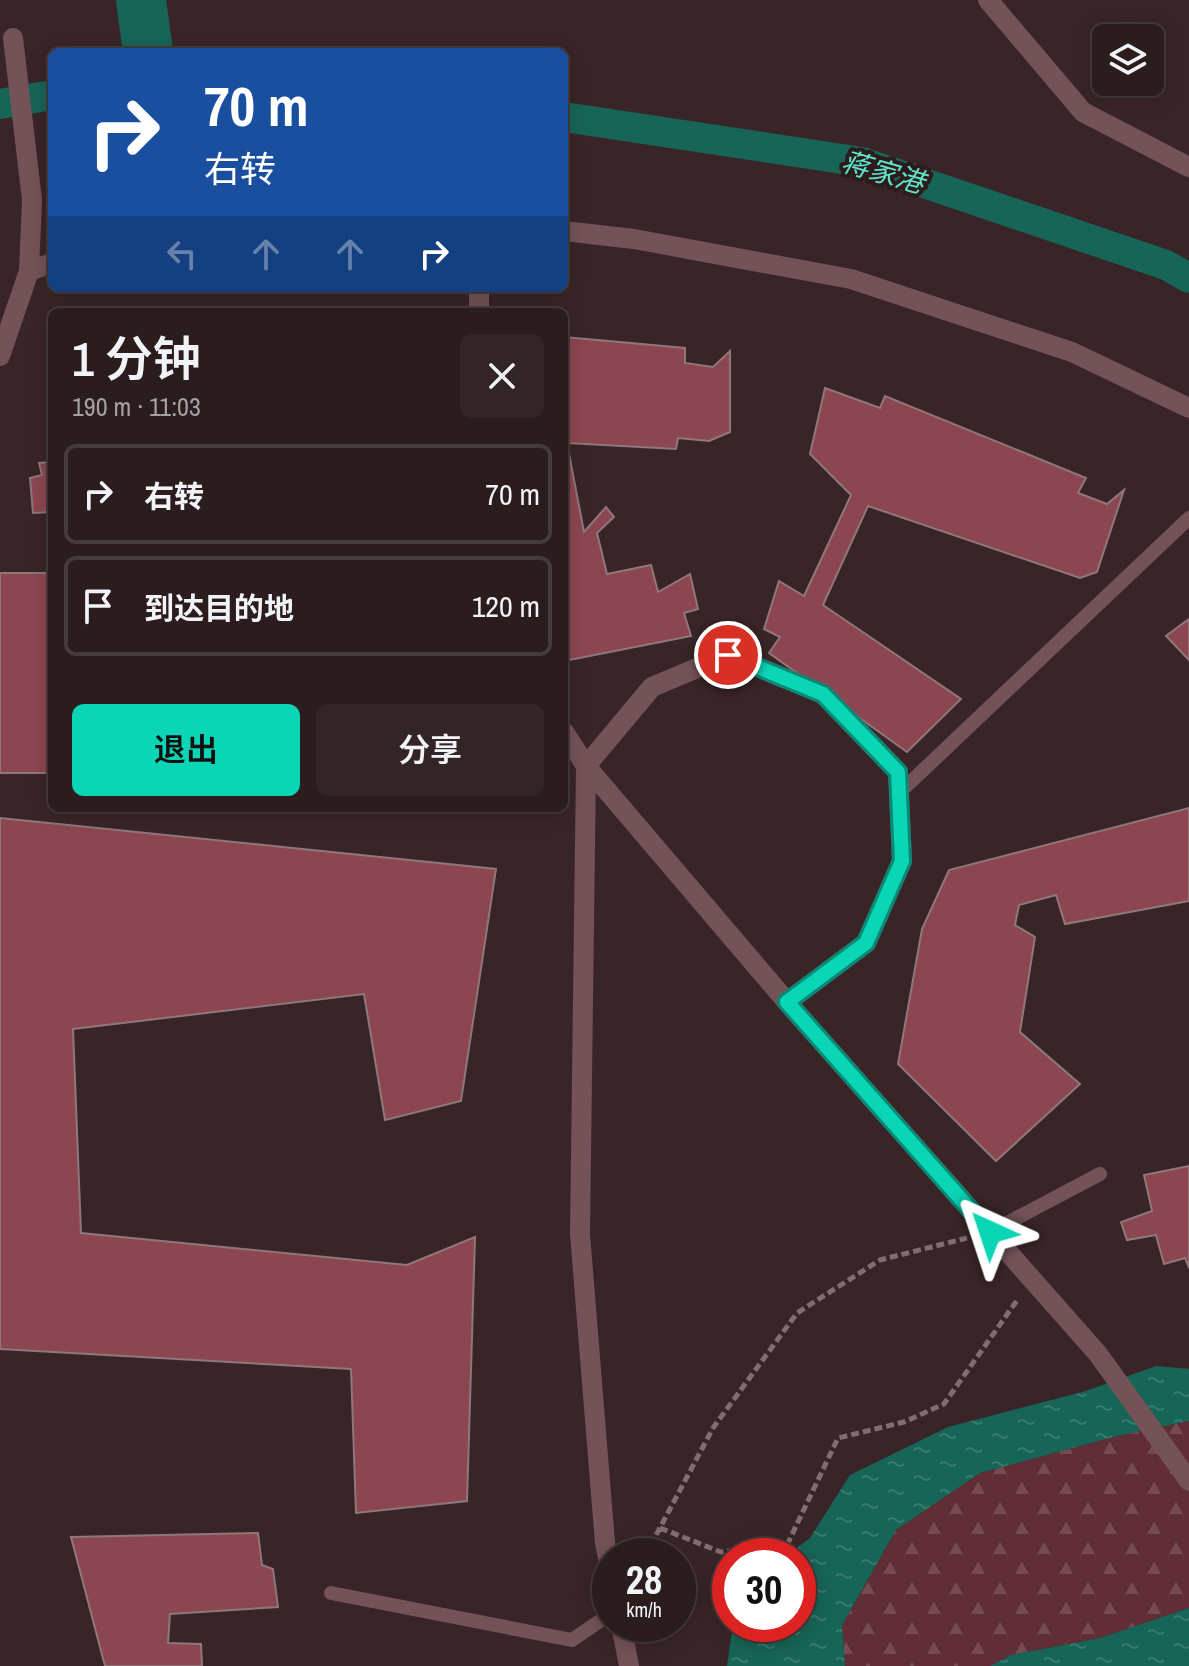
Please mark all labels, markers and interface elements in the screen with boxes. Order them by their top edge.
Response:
map controls [1092,24,1164,96]
button: layers [1092,24,1164,96]
text: 70 m [204,68,309,143]
icon: right [72,80,176,184]
water label: 蒋家港 [837,142,932,203]
text: 右转 [204,145,276,193]
icon: left [160,232,204,276]
icon: ahead [244,232,288,276]
icon: ahead [328,232,372,276]
icon: right [412,232,456,276]
text: 1 分钟 [72,326,201,391]
button: close [460,334,544,418]
text: 190 m · 11:03 [72,389,201,424]
icon: right [76,472,120,516]
text: 70 m [485,474,540,514]
text: 右转 [144,476,204,516]
icon: arrive [76,584,120,628]
text: 120 m [472,586,540,626]
text: 到达目的地 [144,588,294,628]
pin [694,621,762,689]
icon: arrive [706,633,750,677]
button: 退出 [72,704,300,796]
button: 分享 [316,704,544,796]
position arrow [948,1190,1032,1274]
speed limit sign: 30 [712,1538,816,1642]
text: 28 [626,1553,662,1606]
text: km/h [626,1596,662,1623]

